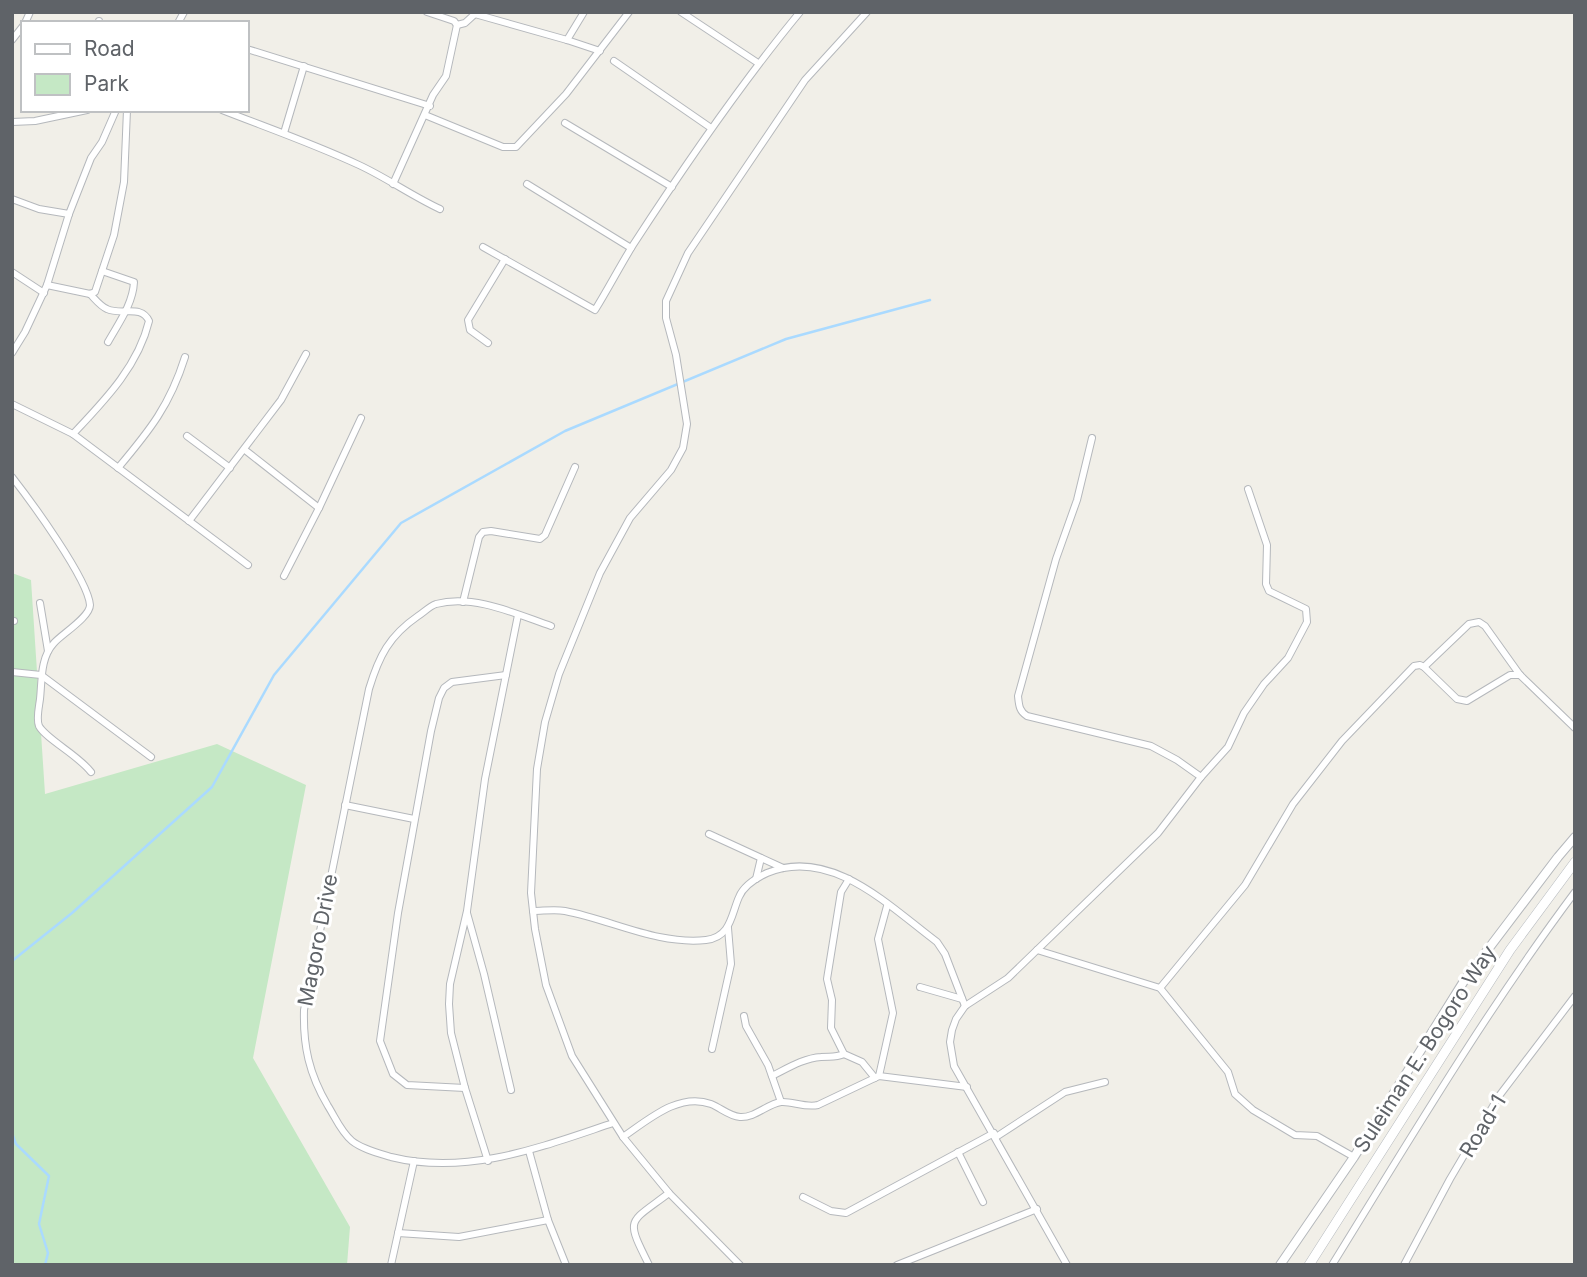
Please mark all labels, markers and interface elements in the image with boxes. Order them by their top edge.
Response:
legend [21,21,248,112]
text: Road [84,36,135,61]
text: Park [84,71,129,96]
street label: Magoro Drive [292,872,343,1008]
street label: Suleiman E. Bogoro Way [1348,940,1501,1157]
street label: Road-1 [1454,1090,1511,1162]

